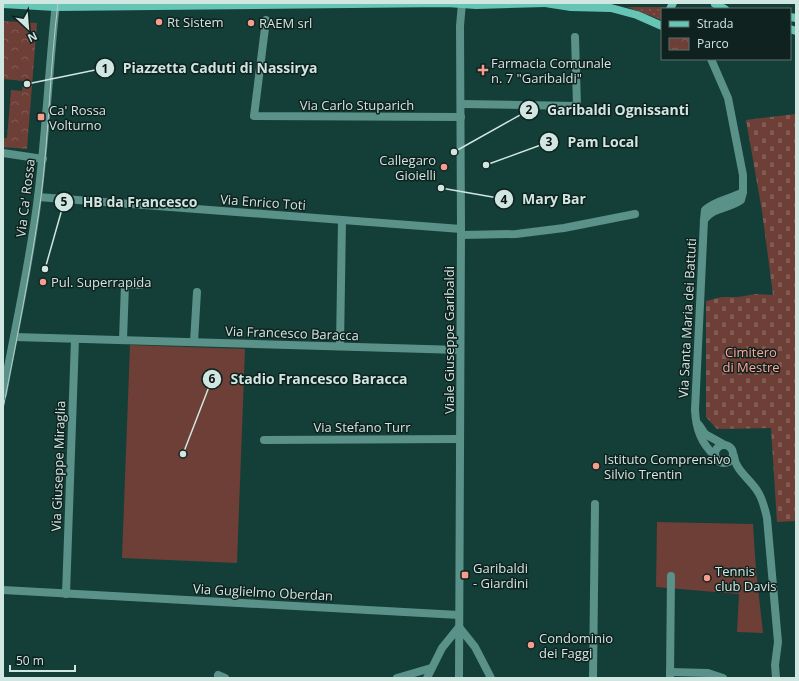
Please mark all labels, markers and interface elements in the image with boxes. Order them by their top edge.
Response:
north arrow [8,8,48,48]
legend [661,8,791,60]
place label: Rt Sistem [167,13,224,31]
place label: RAEM srl [259,14,312,32]
text: Strada [697,15,733,32]
marker: Rt Sistem [154,17,164,27]
marker: RAEM srl [246,18,256,28]
text: N [25,29,40,46]
text: Parco [697,35,729,52]
place label: Farmacia Comunale n. 7 "Garibaldi" [491,54,611,87]
callout: Piazzetta Caduti di Nassirya [95,55,325,81]
text: Piazzetta Caduti di Nassirya [123,58,317,77]
text: 1 [102,60,108,77]
marker: Farmacia Comunale n. 7 "Garibaldi" [478,65,488,75]
street label: Via Carlo Stuparich [300,96,414,114]
callout: Garibaldi Ognissanti [519,97,697,123]
text: Garibaldi Ognissanti [547,100,689,119]
place label: Ca' Rossa Volturno [49,101,106,134]
text: 2 [526,101,533,118]
marker: Ca' Rossa Volturno [36,112,46,122]
callout: Pam Local [539,129,646,155]
text: Pam Local [567,132,639,151]
text: 3 [546,133,553,150]
place label: Callegaro Gioielli [379,151,436,184]
street label: Via Ca' Rossa [11,158,39,238]
marker: Callegaro Gioielli [439,162,449,172]
callout: Mary Bar [494,186,594,212]
callout: HB da Francesco [54,189,205,215]
text: Mary Bar [522,189,587,208]
street label: Via Enrico Toti [220,190,306,214]
text: 4 [501,191,508,208]
text: HB da Francesco [83,192,198,211]
text: 5 [61,193,68,210]
street label: Via Santa Maria dei Battuti [674,238,700,398]
street label: Viale Giuseppe Garibaldi [440,266,458,414]
place label: Pul. Superrapida [51,273,151,291]
marker: Pul. Superrapida [38,277,48,287]
street label: Via Francesco Baracca [225,322,359,344]
park label: Cimitero di Mestre [722,343,780,376]
callout: Stadio Francesco Baracca [202,366,415,392]
text: Stadio Francesco Baracca [231,369,407,388]
text: 6 [209,370,216,387]
street label: Via Giuseppe Miraglia [47,400,69,532]
street label: Via Stefano Turr [313,418,411,436]
place label: Istituto Comprensivo Silvio Trentin [604,450,731,483]
marker: Istituto Comprensivo Silvio Trentin [591,461,601,471]
place label: Garibaldi - Giardini [473,559,528,592]
place label: Tennis club Davis [715,562,776,595]
marker: Garibaldi - Giardini [460,570,470,580]
marker: Tennis club Davis [702,573,712,583]
street label: Via Guglielmo Oberdan [192,579,334,605]
place label: Condominio dei Faggi [539,629,613,662]
marker: Condominio dei Faggi [526,640,536,650]
scale bar [10,647,75,673]
text: 50 m [16,652,44,669]

